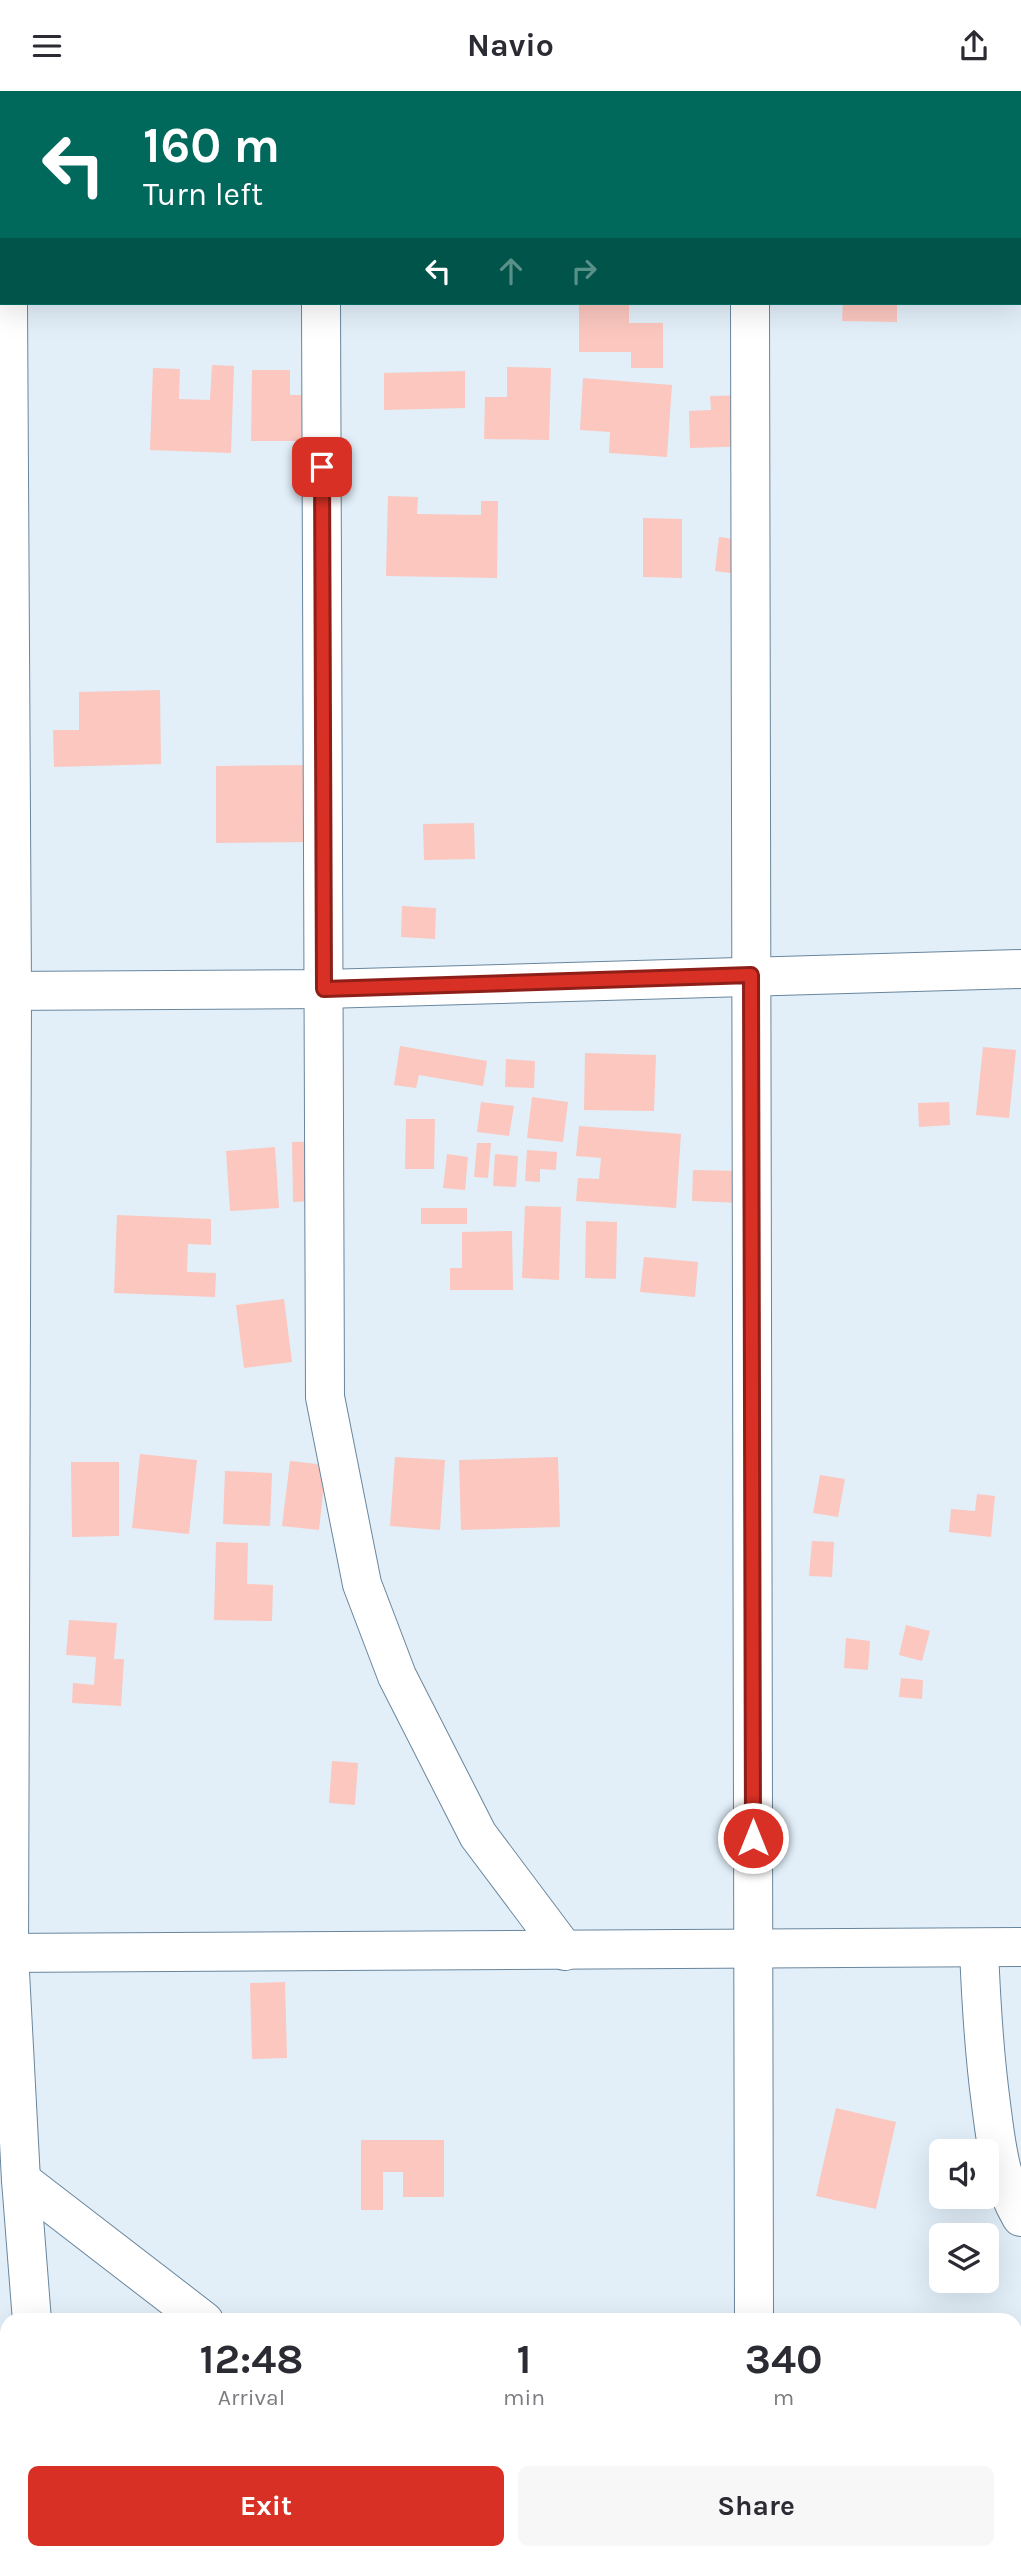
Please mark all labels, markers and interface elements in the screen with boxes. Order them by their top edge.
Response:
icon: menu [28,27,66,65]
text: Navio [467,27,554,64]
icon: share [955,27,993,65]
text: 160 m [143,117,280,174]
icon: left [28,119,119,210]
text: Turn left [143,176,263,213]
icon: left [419,252,457,290]
icon: ahead [492,252,530,290]
icon: right [565,252,603,290]
pin [292,437,352,497]
icon: arrive [303,448,341,486]
position arrow [716,1801,790,1875]
map controls [929,2139,999,2293]
button: sound [929,2139,999,2209]
button: layers [929,2223,999,2293]
text: 12:48 [200,2334,303,2384]
text: 1 [517,2334,532,2384]
text: 340 [745,2334,822,2384]
text: Arrival [218,2384,285,2411]
text: min [503,2384,545,2411]
text: m [773,2384,794,2411]
button: Exit [28,2466,504,2546]
button: Share [518,2466,994,2546]

